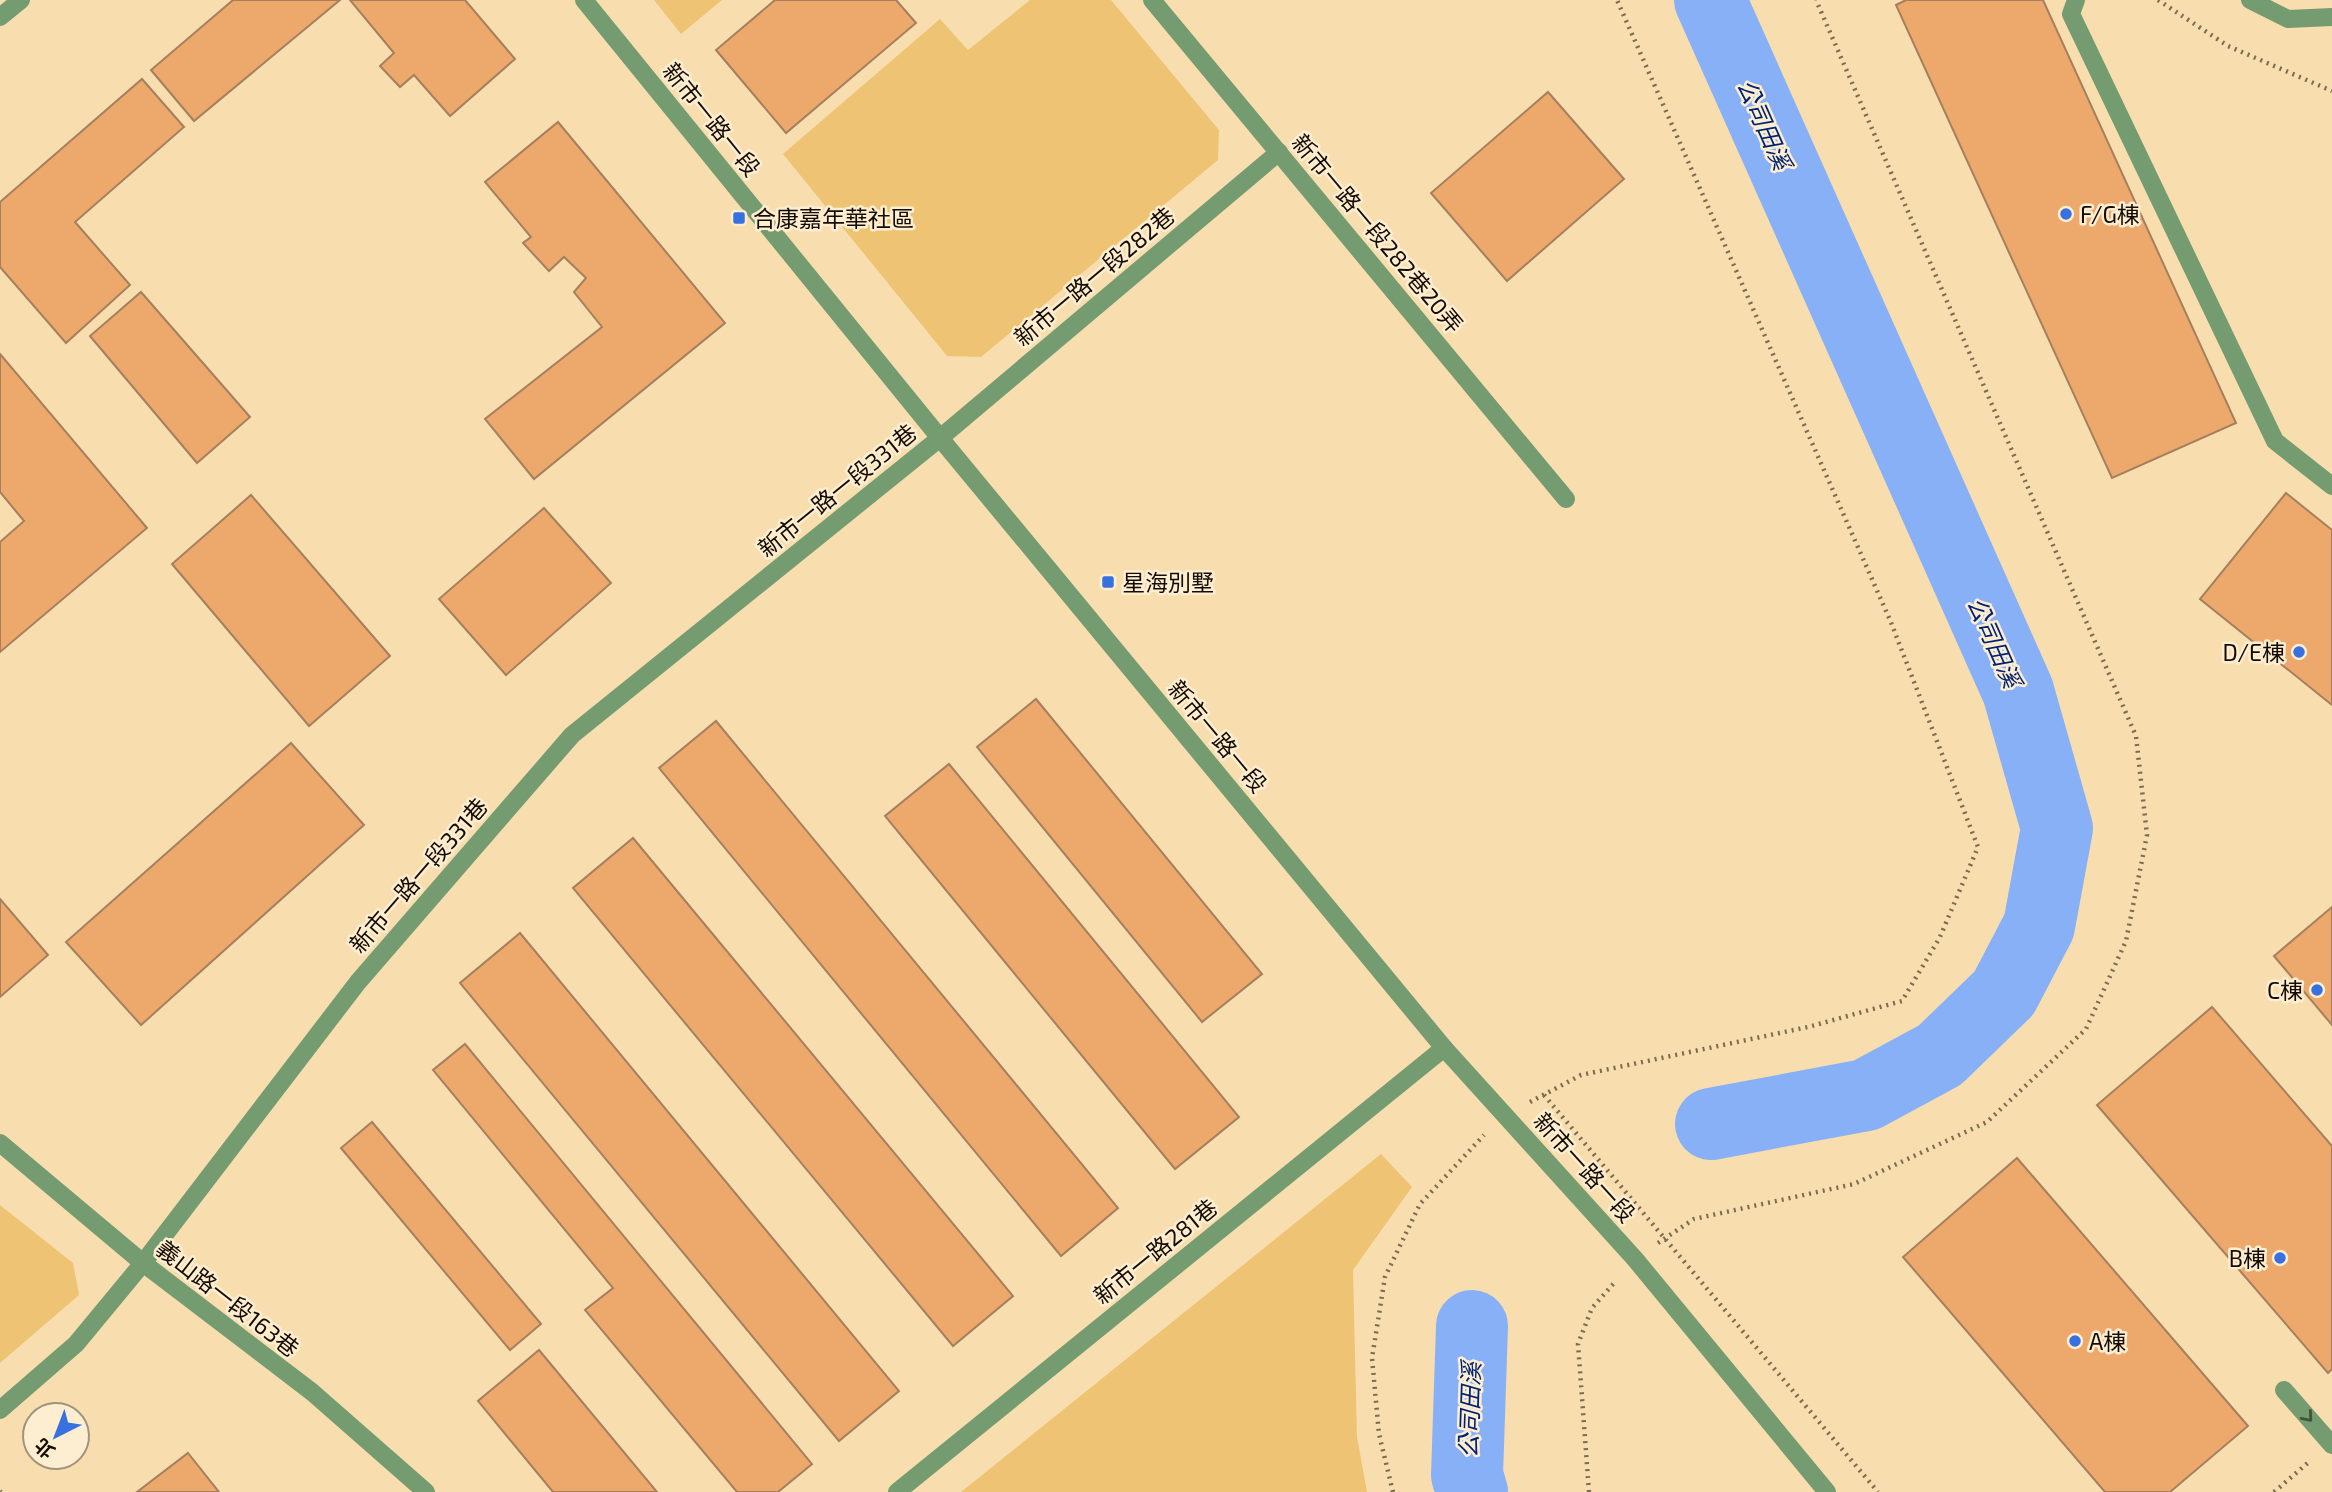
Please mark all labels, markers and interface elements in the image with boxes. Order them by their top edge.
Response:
street label: 新市一路一段 [658,57,766,181]
water label: 公司田溪 [1732,74,1799,176]
street label: 新市一路一段282巷20弄 [1287,128,1469,338]
place label: F/G棟 [2080,200,2140,228]
street label: 新市一路一段282巷 [1008,201,1180,351]
place label: 合康嘉年華社區 [753,204,914,232]
marker: F/G棟 [2058,206,2074,222]
marker: 合康嘉年華社區 [731,210,747,226]
street label: 新市一路一段331巷 [752,418,922,562]
place label: 星海別墅 [1122,568,1214,596]
marker: 星海別墅 [1100,574,1116,590]
water label: 公司田溪 [1962,592,2029,694]
place label: D/E棟 [2223,638,2285,666]
marker: D/E棟 [2291,644,2307,660]
street label: 新市一路一段 [1163,674,1273,798]
street label: 新市一路一段331巷 [343,792,493,958]
place label: C棟 [2267,976,2303,1004]
marker: C棟 [2309,982,2325,998]
street label: 新市一路一段 [1528,1106,1642,1228]
street label: 新市一路281巷 [1087,1193,1223,1309]
street label: 義山路一段163巷 [151,1234,305,1362]
place label: B棟 [2229,1244,2266,1272]
marker: B棟 [2272,1250,2288,1266]
place label: A棟 [2089,1327,2126,1355]
marker: A棟 [2067,1333,2083,1349]
water label: 公司田溪 [1453,1359,1485,1458]
north arrow [21,1401,91,1471]
one-way arrow [2300,1409,2312,1422]
text: 北 [30,1434,59,1464]

